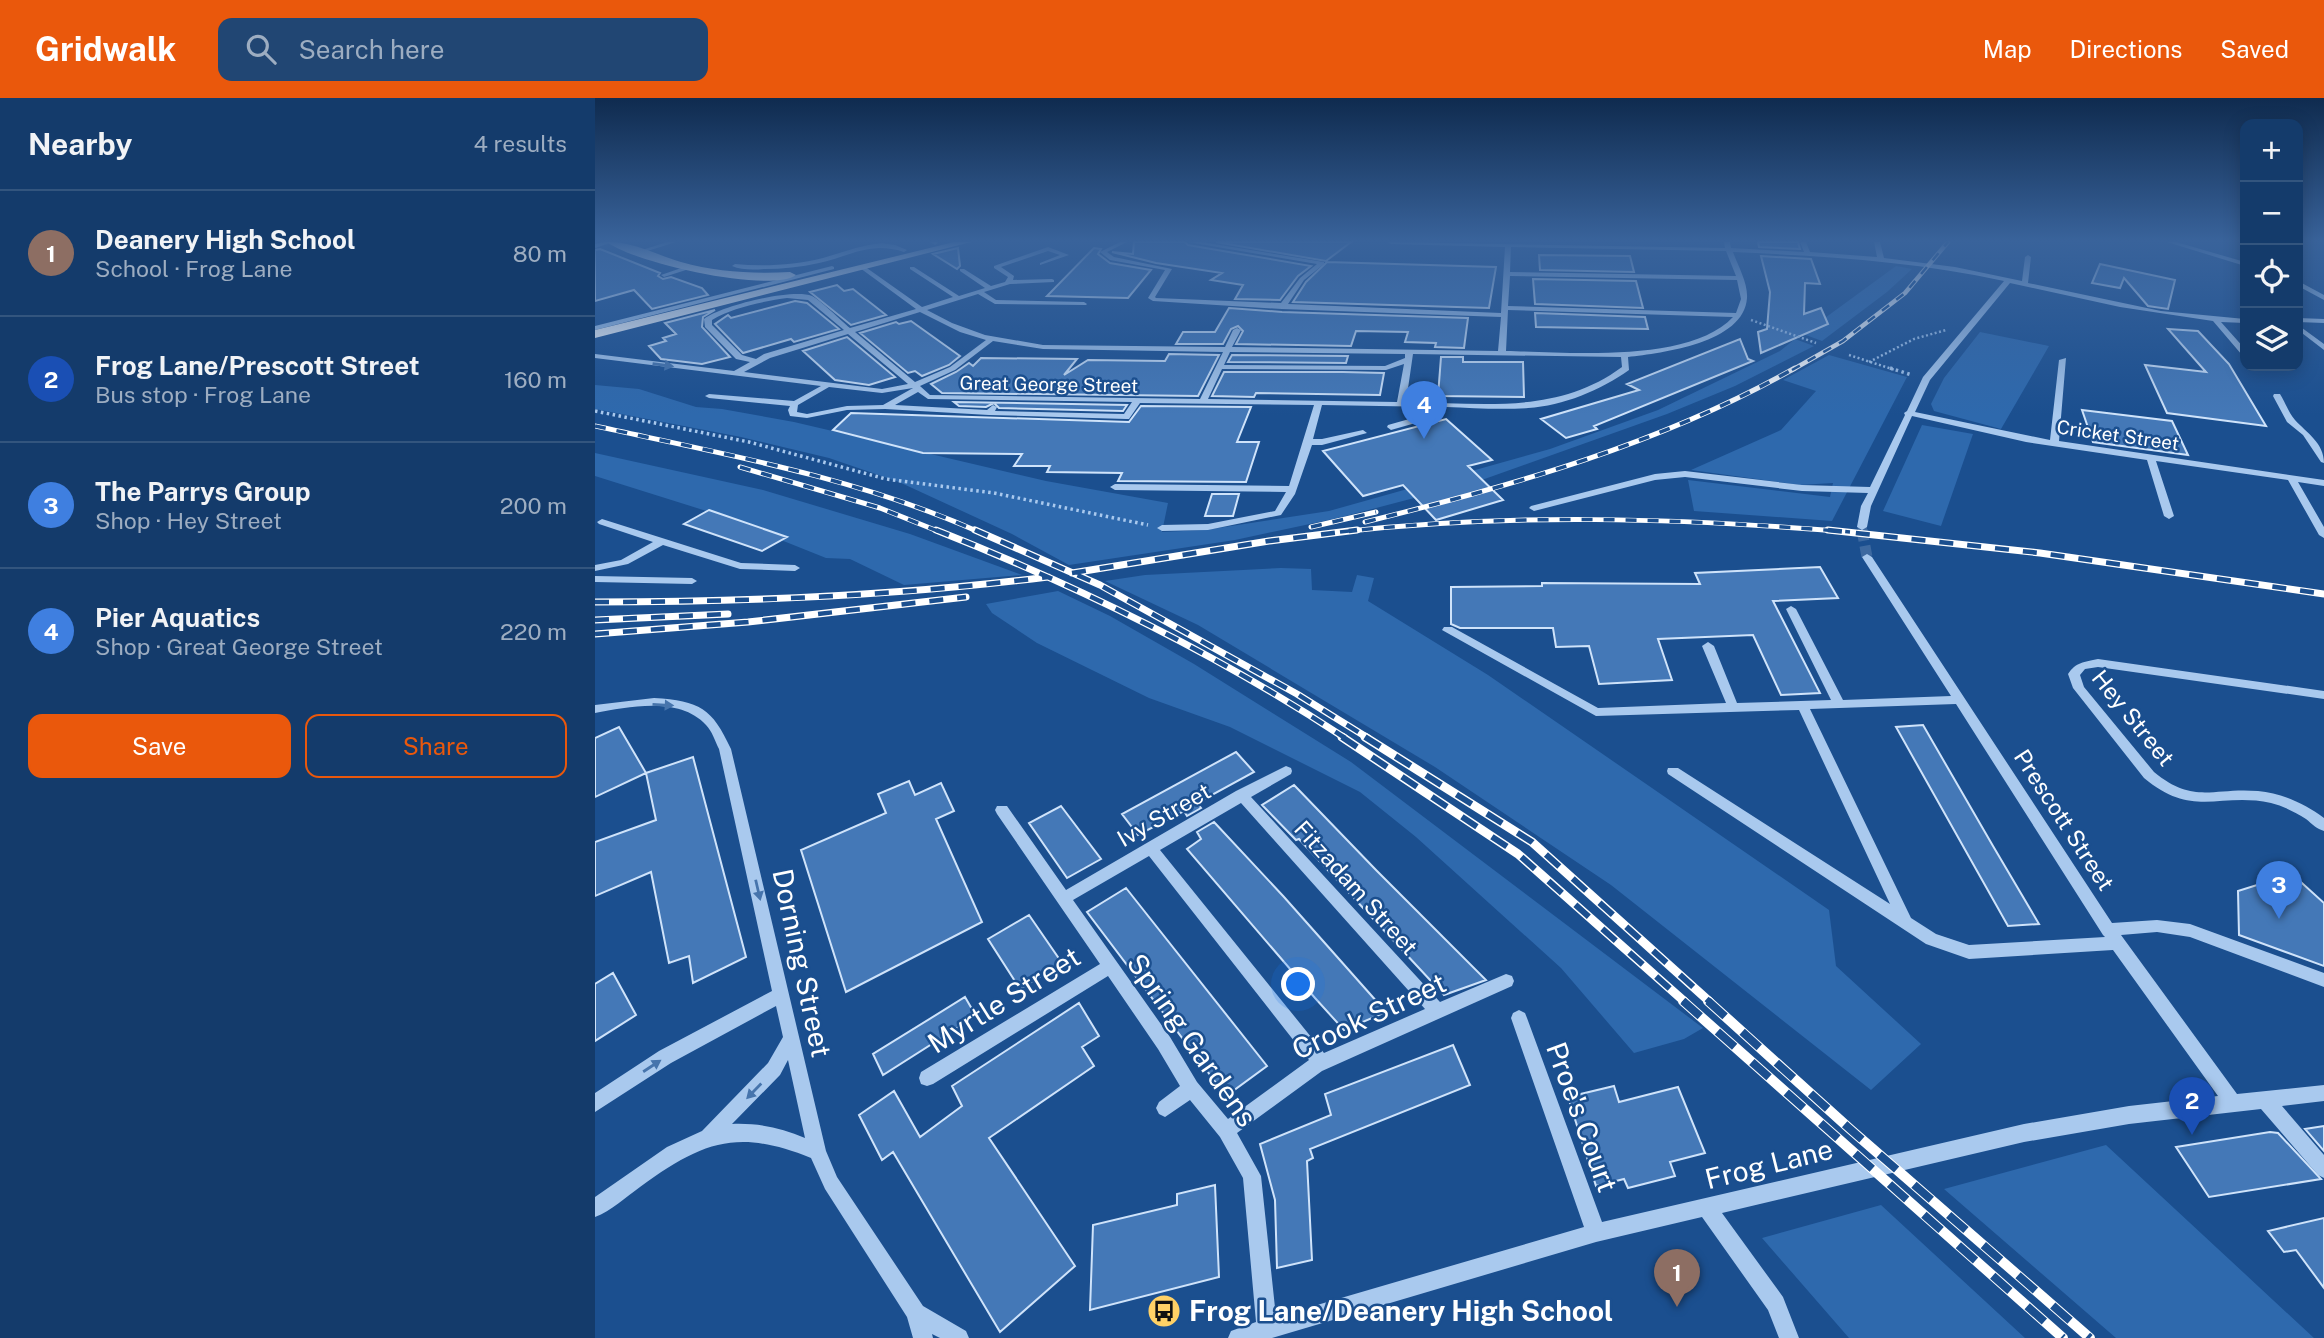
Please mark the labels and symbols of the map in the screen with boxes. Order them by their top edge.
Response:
one-way arrow [652,360,674,371]
street label: Great George Street [959,371,1139,397]
pin: 4 [1401,381,1447,439]
street label: Cricket Street [2055,416,2181,454]
street label: Hey Street [2087,664,2180,771]
one-way arrow [652,699,674,710]
street label: Prescott Street [2009,744,2120,895]
street label: Ivy Street [1112,777,1215,852]
street label: Fitzadam Street [1289,815,1424,960]
pin: 3 [2256,861,2302,919]
street label: Dorning Street [766,866,839,1060]
one-way arrow [753,879,764,901]
street label: Myrtle Street [922,940,1086,1059]
street label: Spring Gardens [1121,947,1264,1132]
street label: Crook Street [1287,966,1451,1066]
your location [1281,967,1315,1001]
street label: Proe's Court [1540,1037,1625,1196]
one-way arrow [643,1059,662,1072]
pin: 2 [2169,1077,2215,1135]
one-way arrow [747,1082,763,1099]
street label: Frog Lane [1702,1132,1836,1195]
pin: 1 [1654,1249,1700,1307]
bus stop icon: Frog Lane/Deanery High School [1145,1292,1183,1330]
place label: Frog Lane/Deanery High School [1189,1294,1613,1327]

